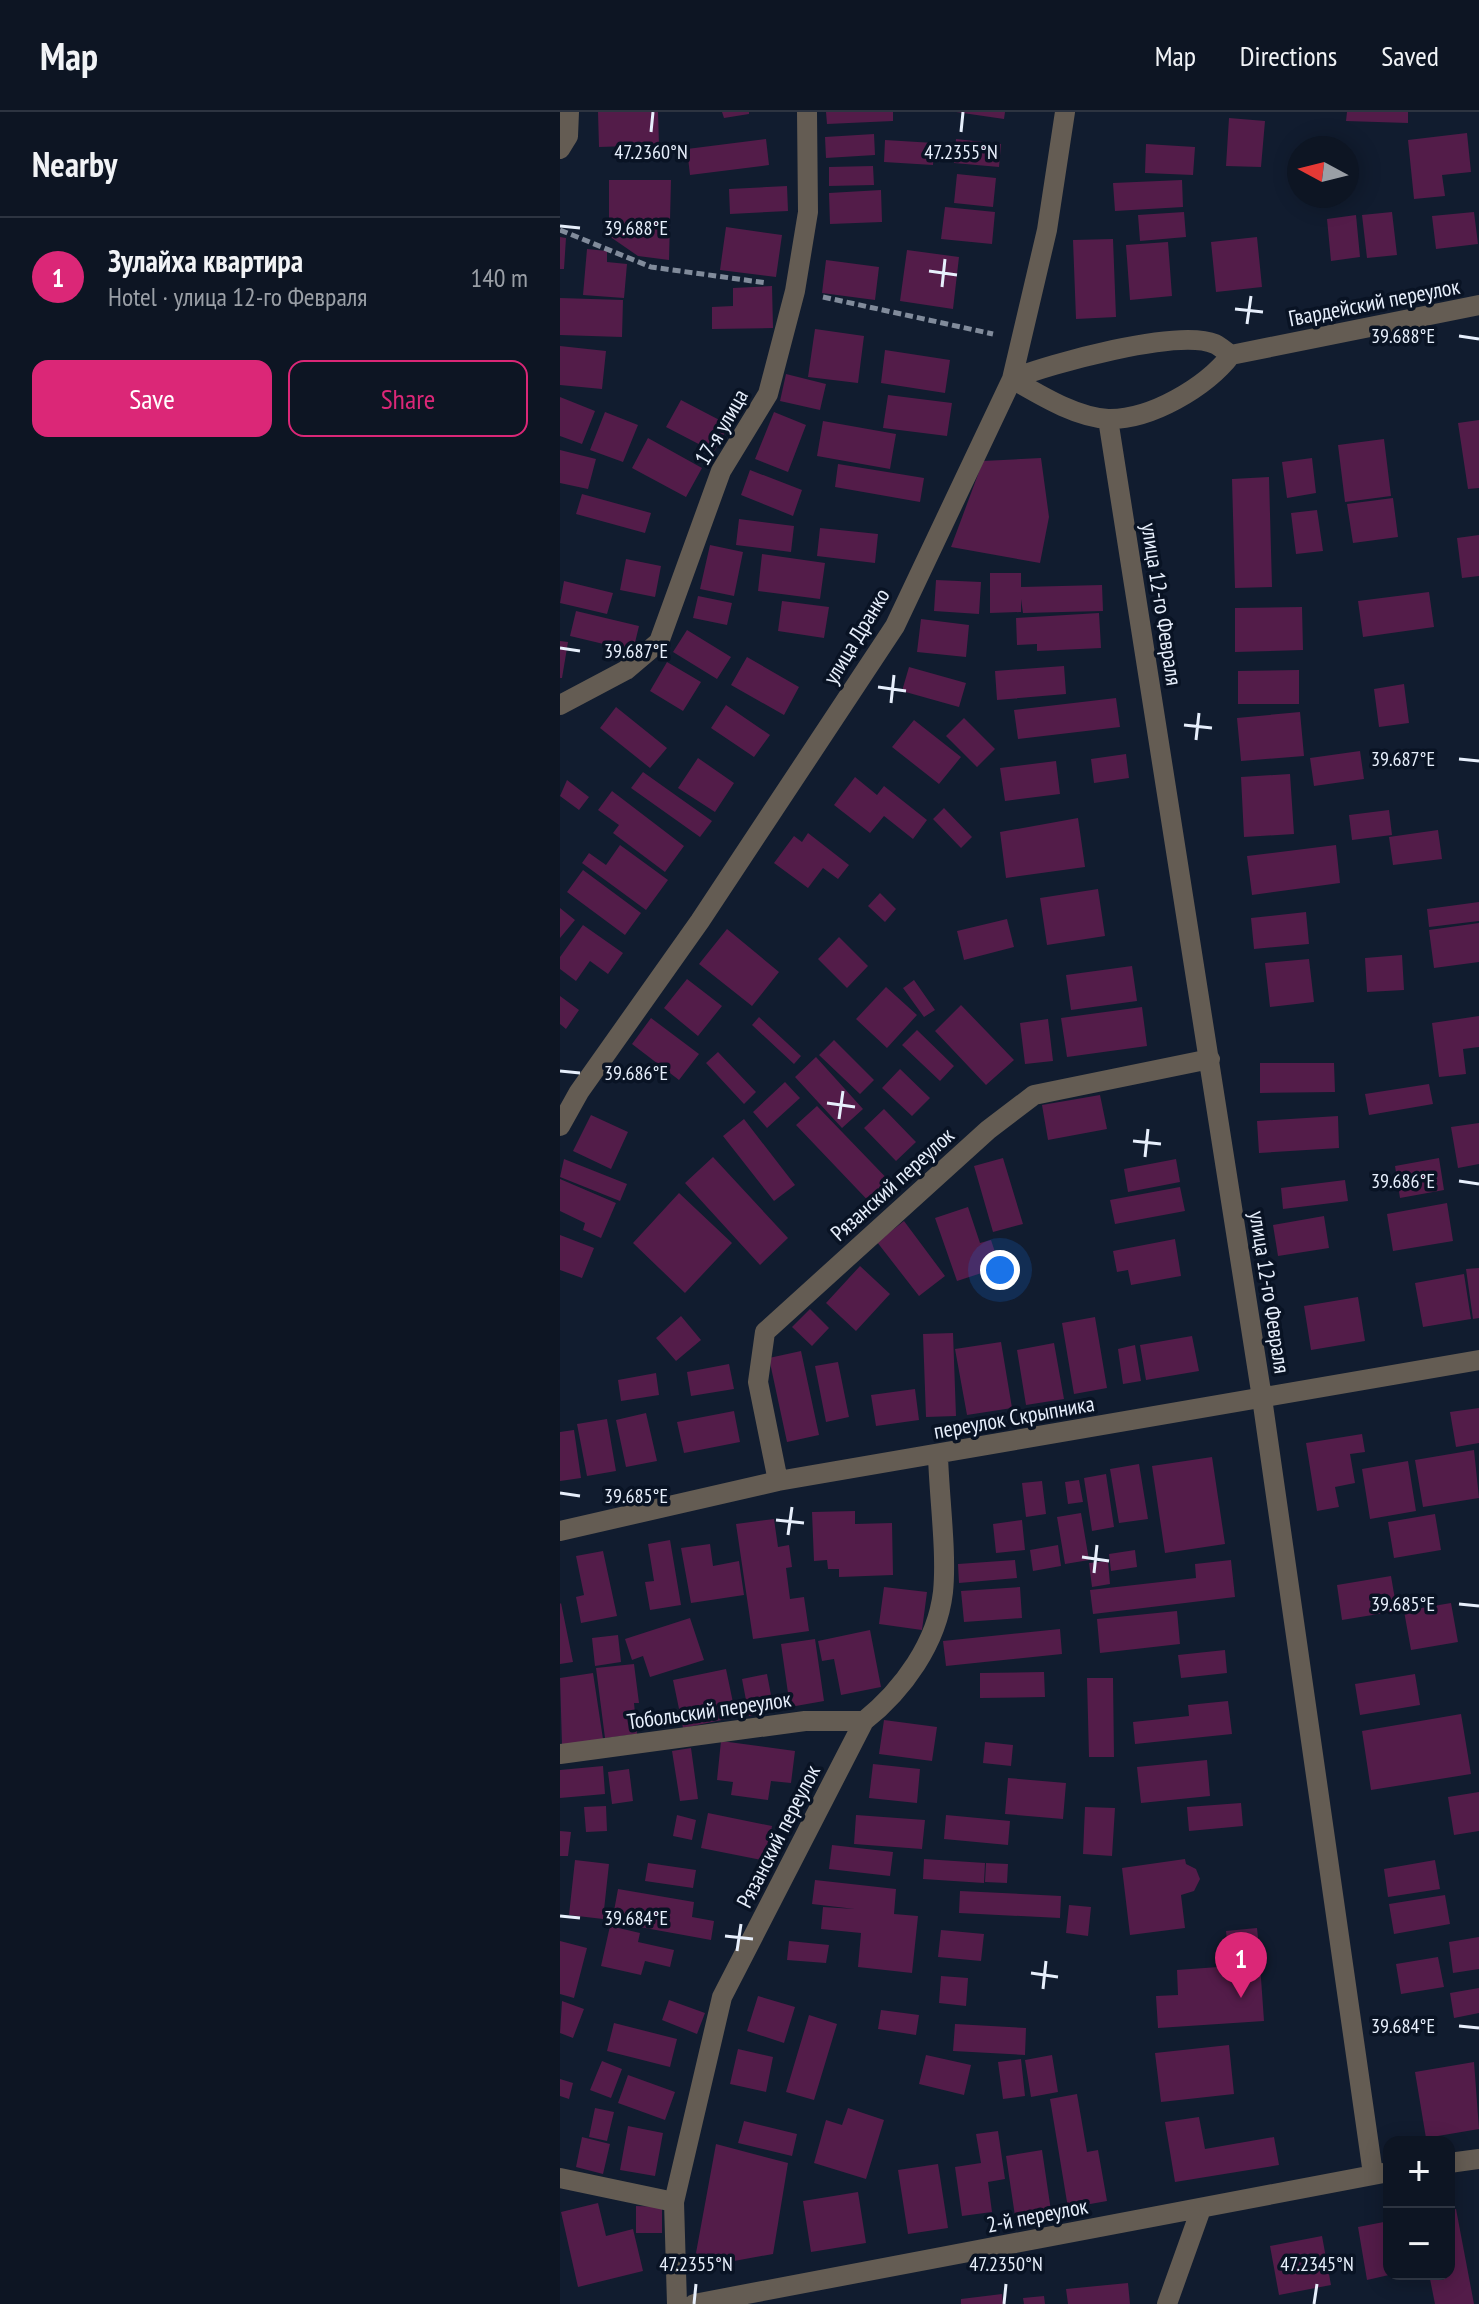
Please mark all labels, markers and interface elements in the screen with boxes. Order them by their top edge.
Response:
text: Map [40,31,98,80]
text: Map [1155,37,1196,74]
text: Directions [1240,37,1337,74]
text: Saved [1381,37,1439,74]
north arrow [1287,136,1359,208]
text: 47.2360°N [614,139,688,165]
text: 47.2355°N [924,139,998,165]
text: Nearby [32,142,117,186]
text: 39.688°E [604,215,668,241]
text: Зулайха квартира [108,241,303,280]
text: 1 [52,261,64,294]
text: 140 m [470,261,528,294]
street label: Гвардейский переулок [1286,272,1462,332]
text: Hotel · улица 12-го Февраля [108,280,367,313]
text: 39.688°E [1371,323,1435,349]
button: Save [32,360,272,437]
button: Share [288,360,528,437]
street label: 17-я улица [688,384,754,470]
street label: улица 12-го Февраля [1135,521,1189,687]
street label: улица Дранко [816,583,896,689]
text: 39.687°E [604,638,668,664]
text: 39.687°E [1371,746,1435,772]
text: 39.686°E [604,1060,668,1086]
street label: Рязанский переулок [824,1121,960,1247]
text: 39.686°E [1371,1168,1435,1194]
street label: улица 12-го Февраля [1243,1209,1297,1375]
your location [980,1250,1020,1290]
street label: переулок Скрыпника [932,1389,1096,1445]
text: 39.685°E [604,1483,668,1509]
text: 39.685°E [1371,1591,1435,1617]
street label: Тобольский переулок [625,1685,793,1735]
street label: Рязанский переулок [730,1759,826,1912]
text: 39.684°E [604,1905,668,1931]
pin: 1 [1215,1932,1267,1998]
text: 39.684°E [1371,2013,1435,2039]
map controls [1383,2136,1455,2280]
button: + [1383,2136,1455,2208]
street label: 2-й переулок [984,2191,1090,2239]
button: − [1383,2208,1455,2280]
text: 47.2355°N [659,2251,733,2277]
text: 47.2350°N [969,2251,1043,2277]
text: 47.2345°N [1280,2251,1354,2277]

